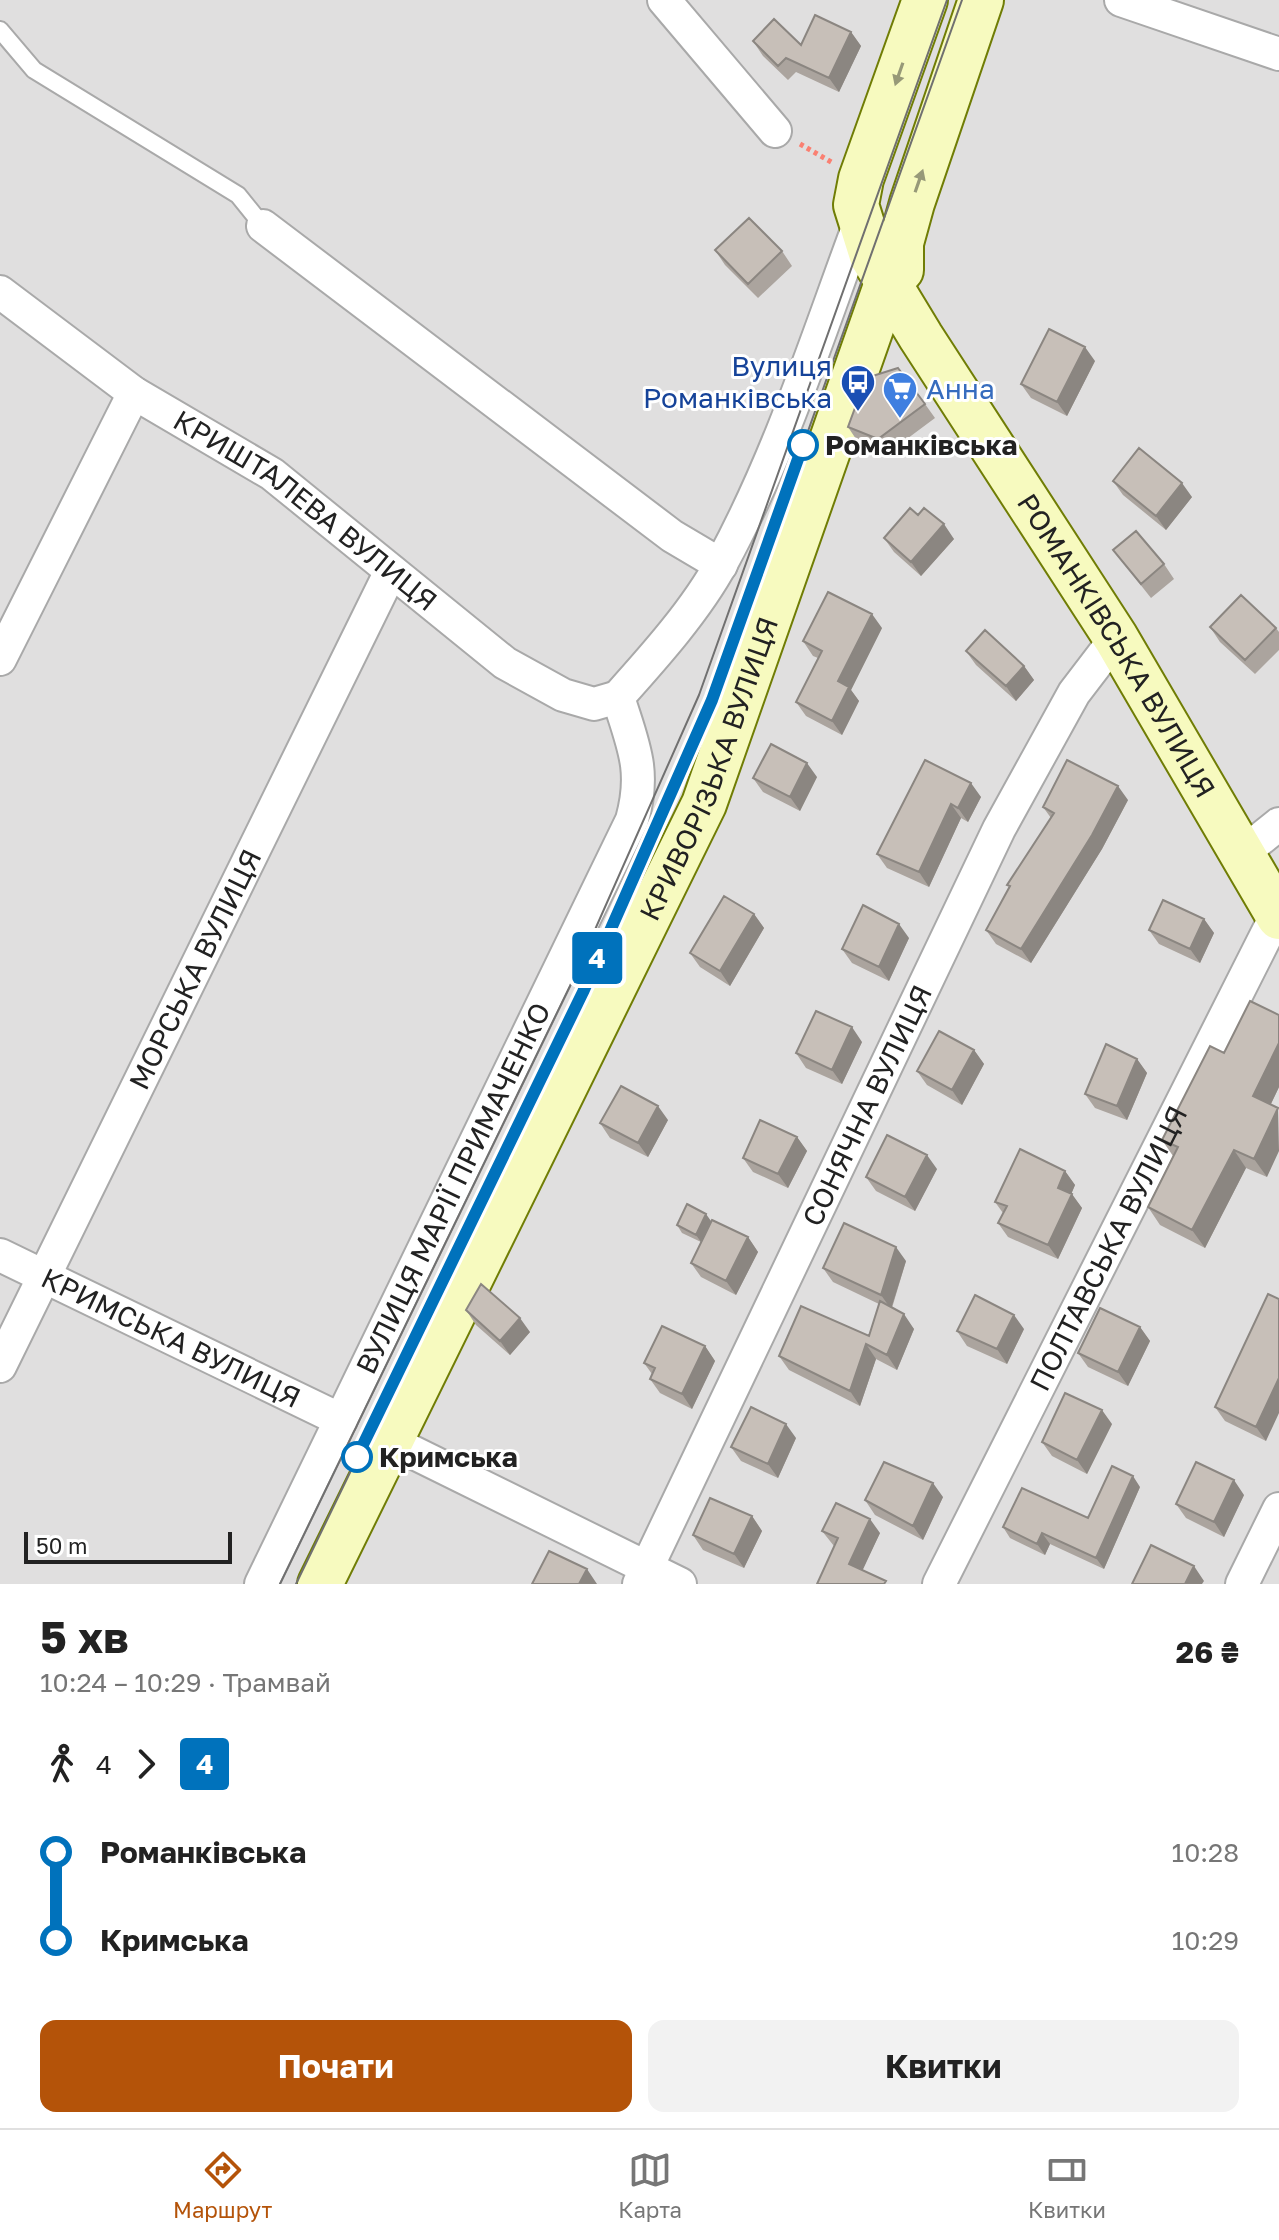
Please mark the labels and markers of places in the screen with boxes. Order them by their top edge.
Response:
place label: Вулиця Романківська [643,349,832,414]
bus stop icon: Вулиця Романківська [839,363,877,413]
supermarket icon: Анна [881,370,919,420]
place label: Анна [926,372,995,405]
place label: Романківська [825,428,1018,461]
marker: Романківська [788,430,818,460]
place label: Кримська [379,1440,518,1473]
marker: Кримська [342,1442,372,1472]

